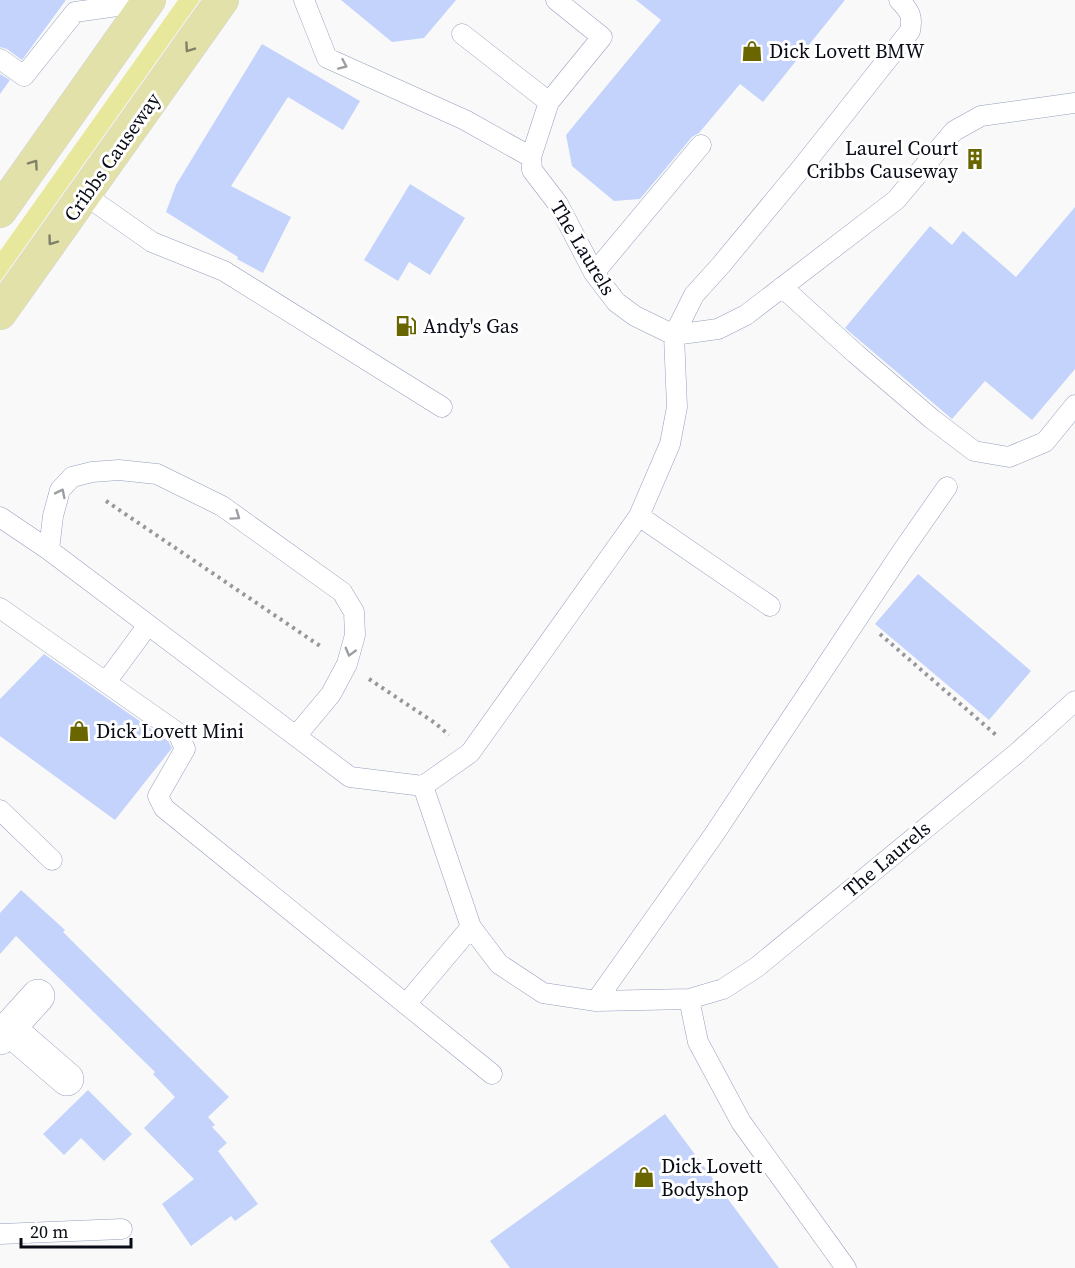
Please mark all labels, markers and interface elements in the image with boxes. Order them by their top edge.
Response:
place label: Dick Lovett BMW [769,37,925,65]
shop icon: Dick Lovett BMW [740,39,764,63]
one-way arrow [185,41,196,52]
one-way arrow [337,57,348,69]
street label: Cribbs Causeway [57,86,167,227]
place label: Laurel Court Cribbs Causeway [806,134,959,185]
building icon: Laurel Court Cribbs Causeway [963,147,987,171]
one-way arrow [27,159,38,170]
street label: The Laurels [544,196,622,300]
one-way arrow [48,235,59,246]
place label: Andy's Gas [423,312,519,340]
fuel station icon: Andy's Gas [394,314,418,338]
one-way arrow [53,488,65,499]
one-way arrow [229,509,240,520]
one-way arrow [345,647,358,657]
place label: Dick Lovett Mini [96,717,244,745]
shop icon: Dick Lovett Mini [67,719,91,743]
street label: The Laurels [838,814,936,904]
place label: Dick Lovett Bodyshop [661,1152,763,1203]
shop icon: Dick Lovett Bodyshop [632,1165,656,1189]
scale bar [21,1211,130,1249]
text: 20 m [30,1219,68,1244]

